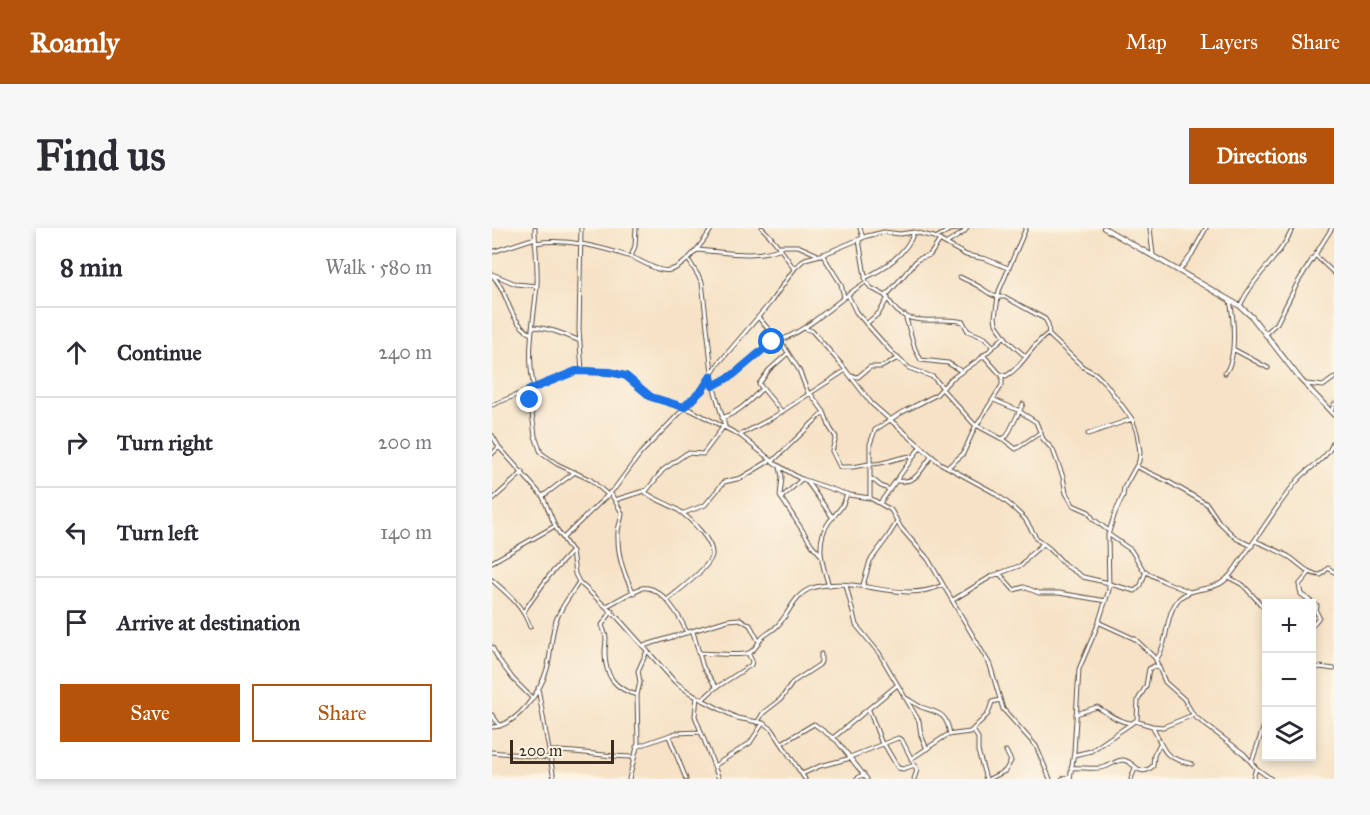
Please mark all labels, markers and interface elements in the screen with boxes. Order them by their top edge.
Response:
text: Roamly [30,25,119,60]
text: Map [1126,29,1167,55]
text: Layers [1200,29,1258,55]
text: Share [1291,29,1340,55]
button: Directions [1189,128,1334,184]
text: Find us [36,130,166,182]
text: 8 min [60,251,123,283]
text: Walk · 580 m [325,255,432,279]
route start [758,328,784,354]
icon: ahead [60,336,93,369]
text: Continue [117,339,202,366]
text: 240 m [378,340,432,364]
route end [516,386,542,412]
icon: right [60,426,93,459]
text: Turn right [117,429,213,456]
text: 200 m [378,430,432,454]
icon: left [60,516,93,549]
text: Turn left [117,519,199,546]
text: 140 m [380,520,432,544]
map controls [1262,599,1316,761]
button: + [1262,599,1316,653]
icon: arrive [60,606,93,639]
text: Arrive at destination [117,609,300,636]
button: − [1262,653,1316,707]
button: Save [60,684,240,742]
button: Share [252,684,432,742]
button: layers [1262,707,1316,761]
scale bar [510,737,614,764]
text: 200 m [519,741,562,760]

